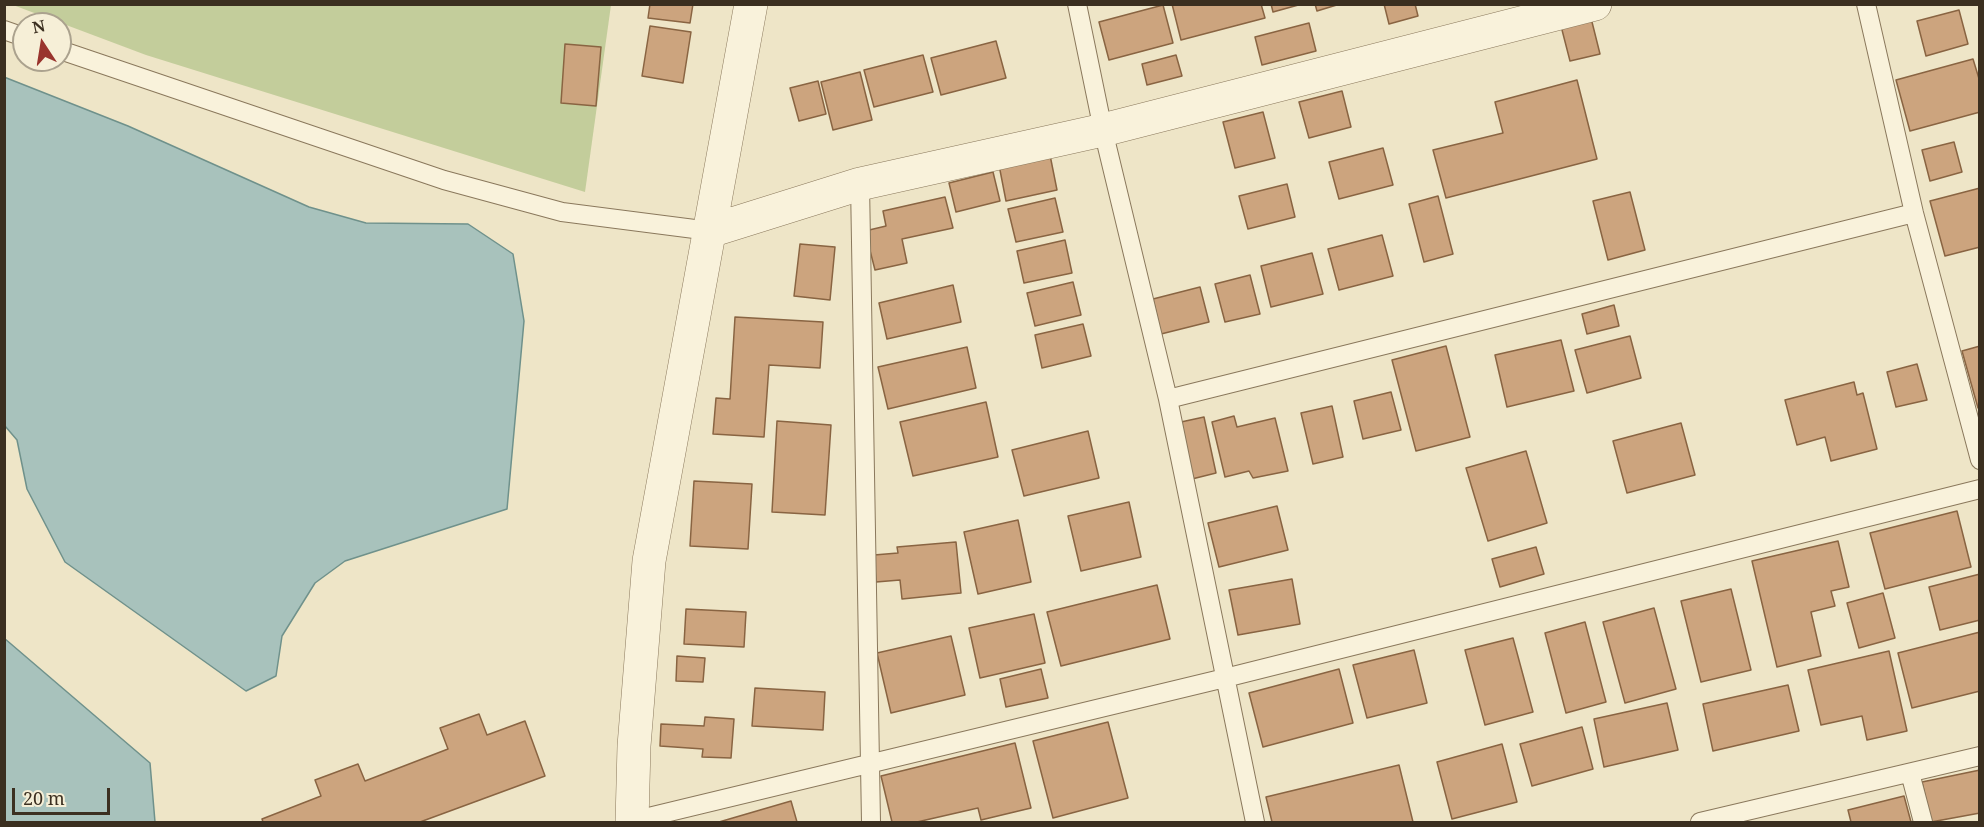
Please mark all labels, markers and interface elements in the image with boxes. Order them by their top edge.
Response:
north arrow [12,12,72,72]
text: N [30,14,47,38]
scale bar [15,776,112,814]
text: 20 m [23,786,65,810]

